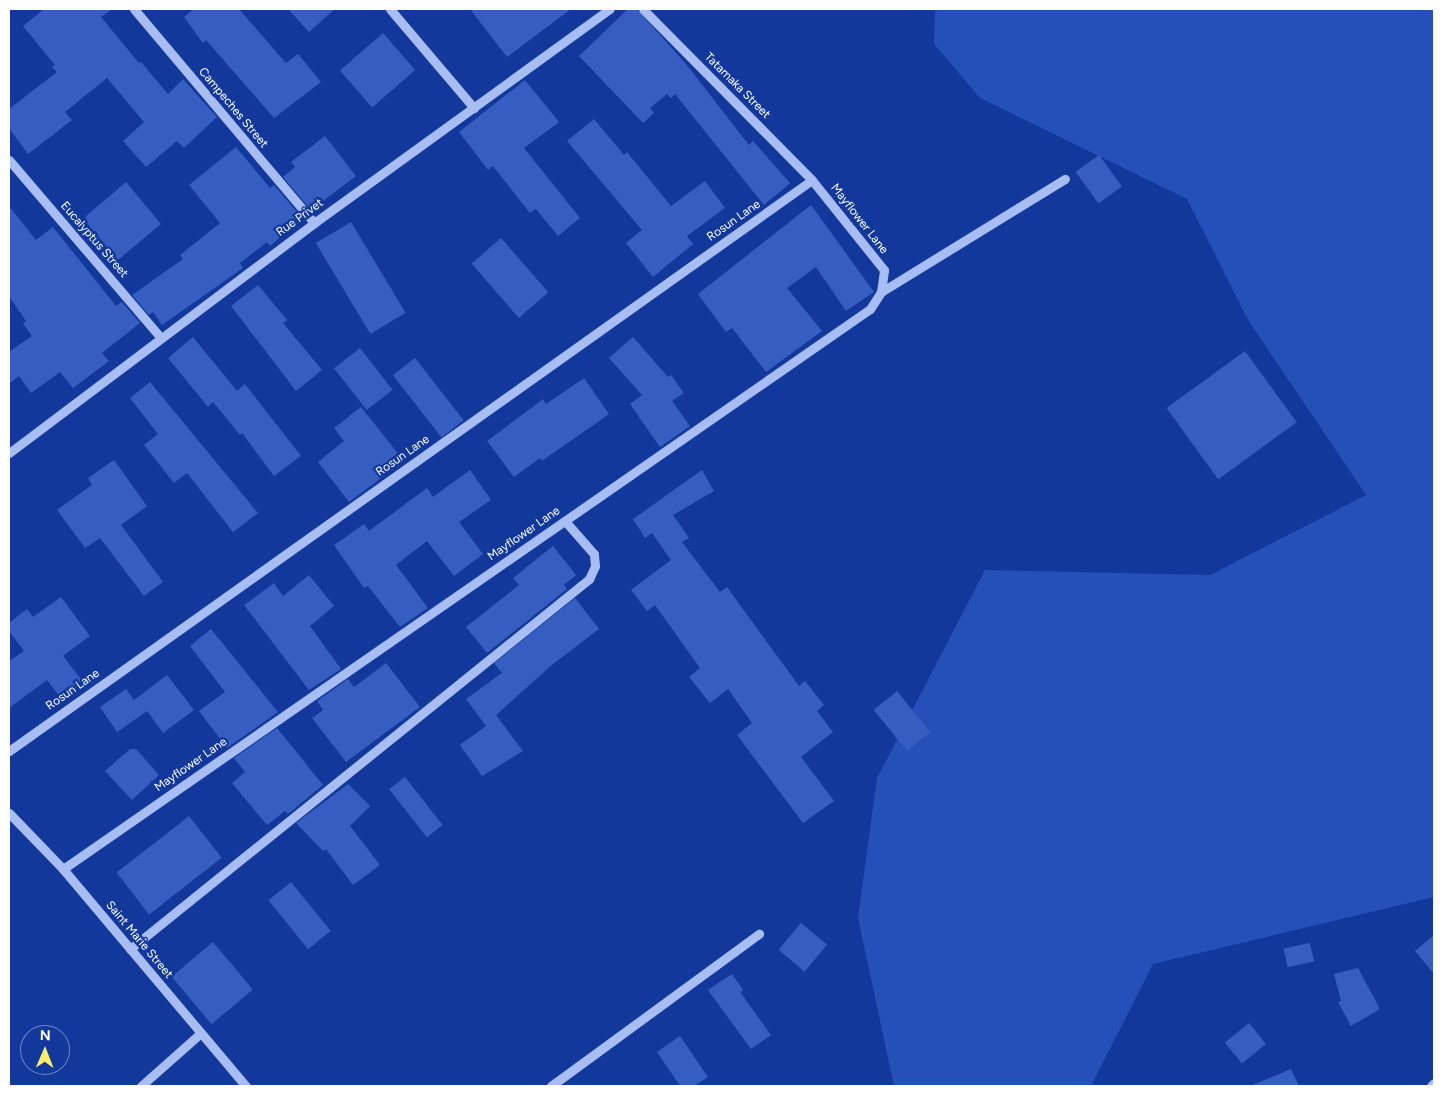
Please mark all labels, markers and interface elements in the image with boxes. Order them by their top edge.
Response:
street label: Tatamaka Street [701,50,773,122]
street label: Campeches Street [195,65,271,151]
street label: Mayflower Lane [827,181,891,257]
street label: Rue Privet [274,196,326,240]
street label: Rosun Lane [704,197,764,245]
street label: Eucalyptus Street [57,199,131,281]
street label: Rosun Lane [373,432,433,480]
street label: Mayflower Lane [485,504,563,564]
street label: Rosun Lane [43,666,103,714]
street label: Mayflower Lane [152,735,230,795]
street label: Saint Marie Street [102,898,176,982]
north arrow [20,1025,70,1075]
text: N [40,1027,51,1044]

